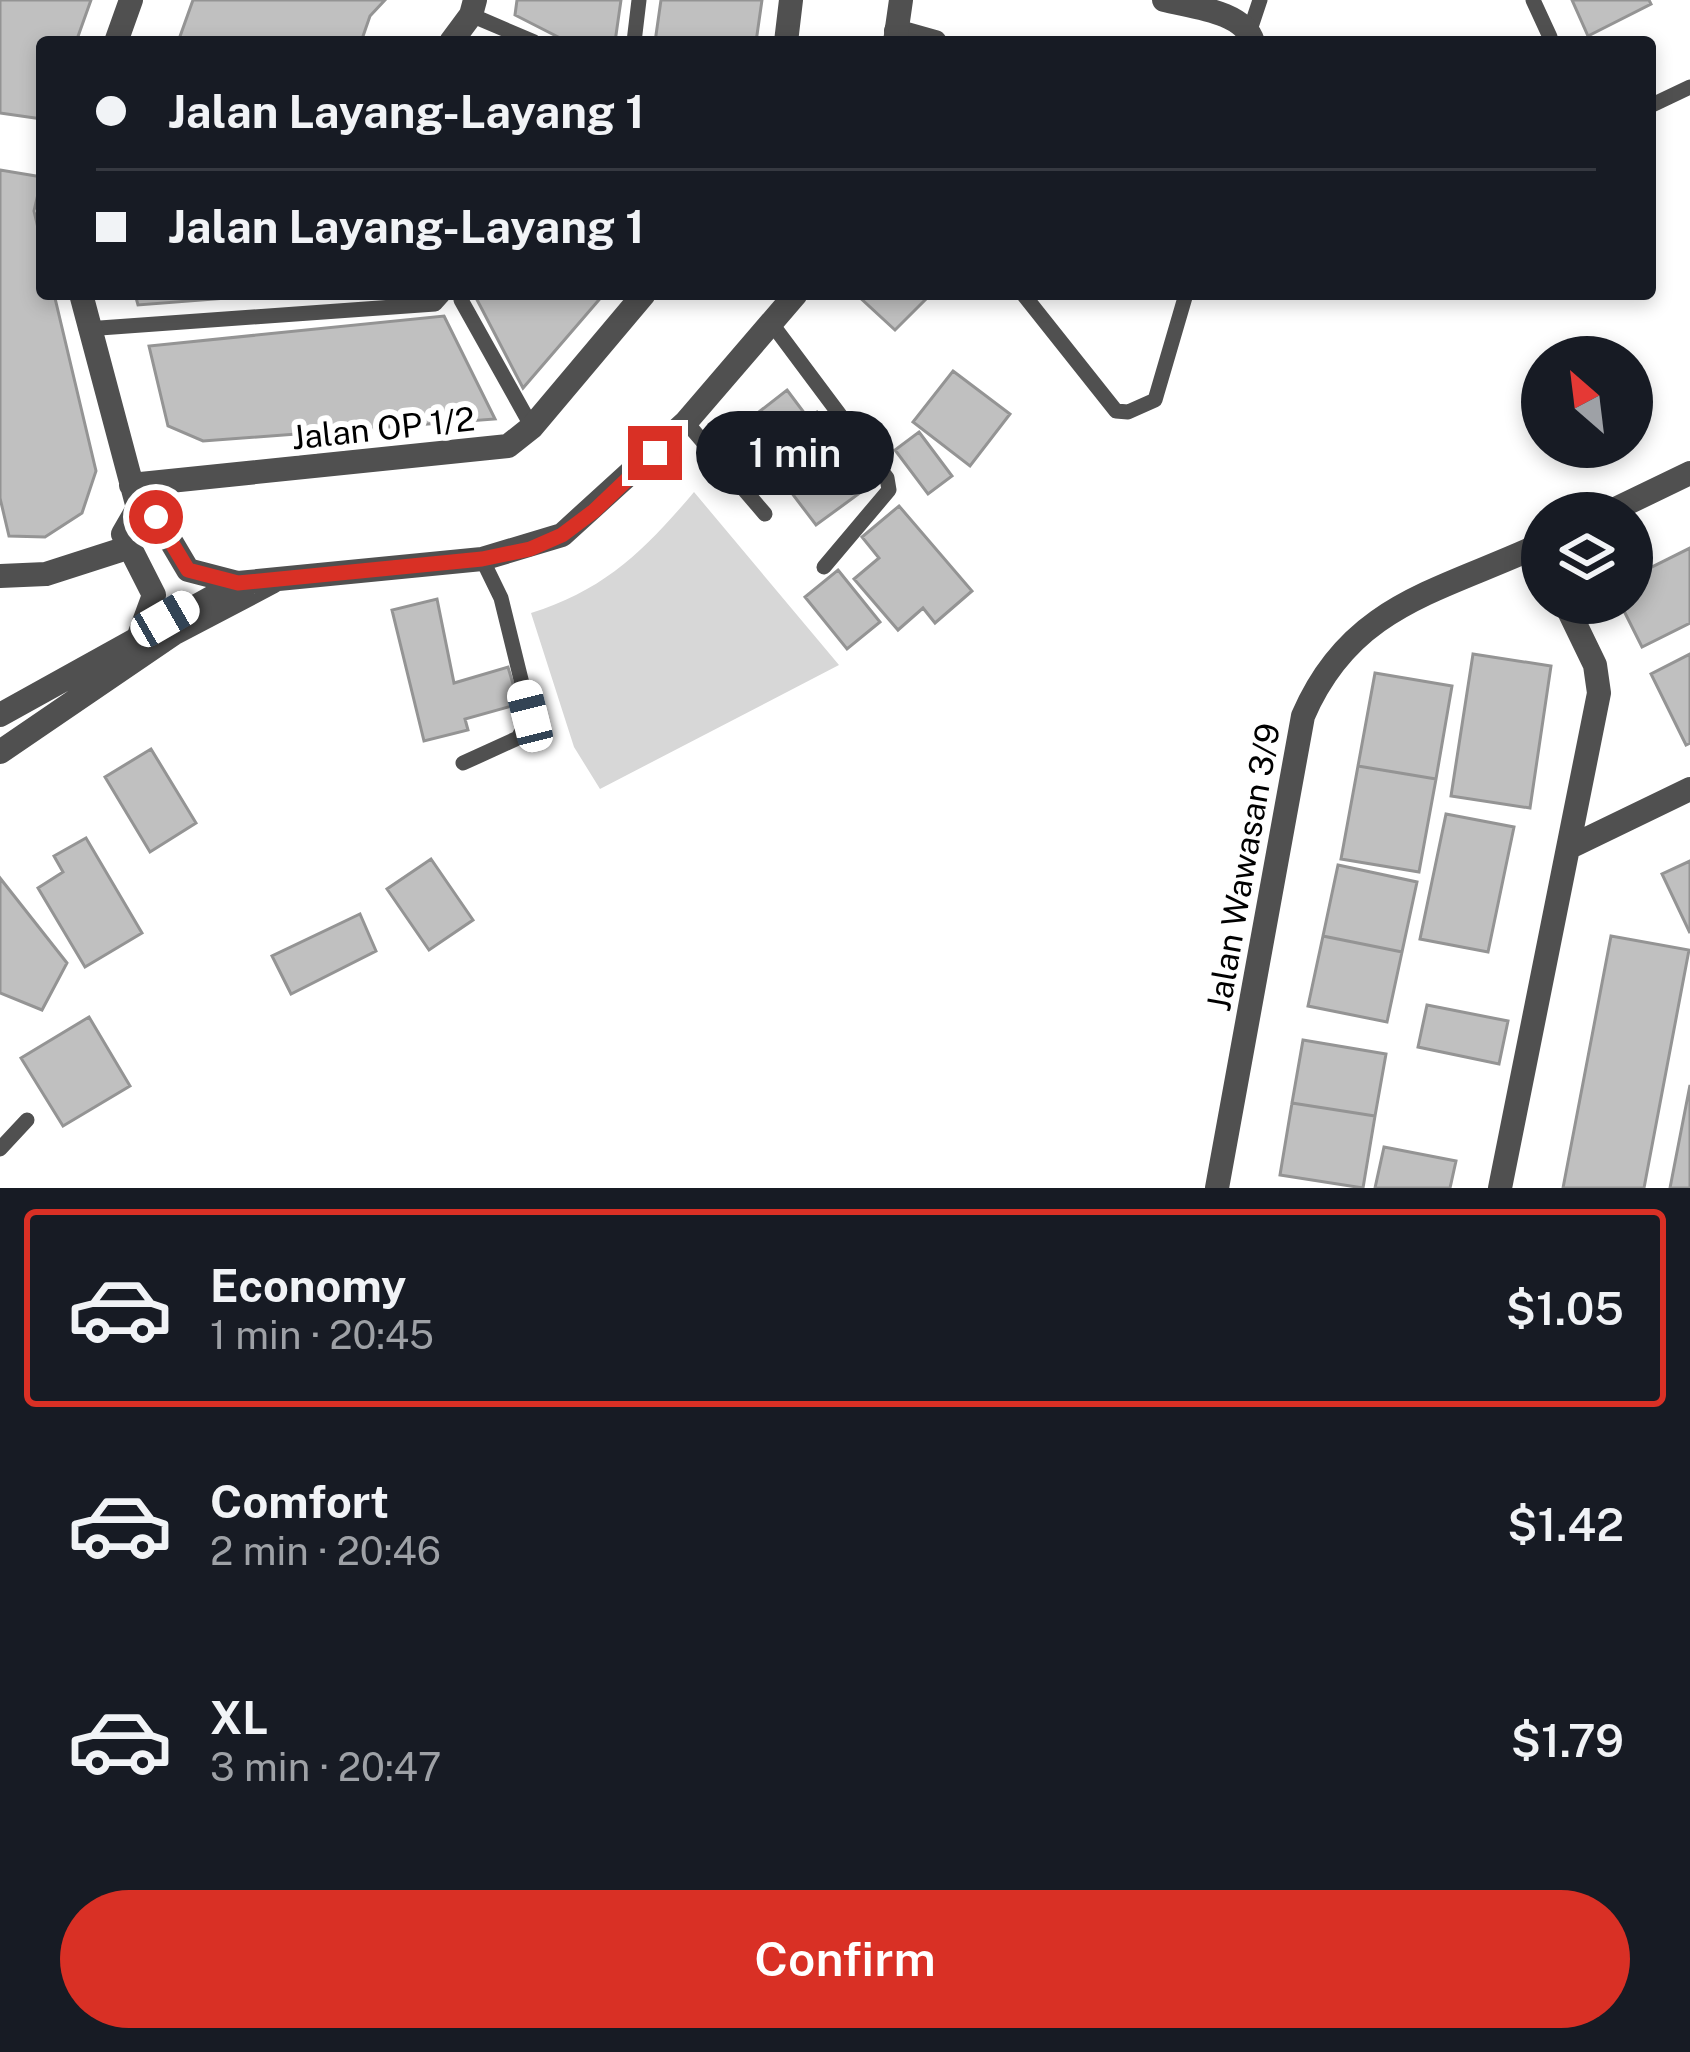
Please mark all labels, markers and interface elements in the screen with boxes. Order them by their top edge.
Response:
text: Jalan Layang-Layang 1 [168,85,645,138]
text: Jalan Layang-Layang 1 [168,200,645,253]
north arrow [1521,336,1653,468]
map controls [1521,336,1653,624]
street label: Jalan OP 1/2 [289,399,477,457]
callout: 1 min [697,411,895,495]
route end [628,426,682,480]
text: 1 min [749,430,841,476]
route start [129,490,183,544]
button: layers [1521,492,1653,624]
car [125,585,205,653]
car [504,677,556,755]
street label: Jalan Wawasan 3/9 [1199,720,1287,1014]
icon: car [66,1254,174,1362]
text: Economy [210,1259,406,1312]
text: $1.05 [1506,1282,1624,1335]
text: 1 min · 20:45 [210,1312,434,1358]
icon: car [66,1470,174,1578]
text: Comfort [210,1475,389,1528]
text: $1.42 [1507,1498,1624,1551]
text: 2 min · 20:46 [210,1528,441,1574]
icon: car [66,1686,174,1794]
text: XL [210,1691,268,1744]
text: $1.79 [1511,1714,1624,1767]
text: 3 min · 20:47 [210,1744,441,1790]
button: Confirm [60,1890,1630,2028]

